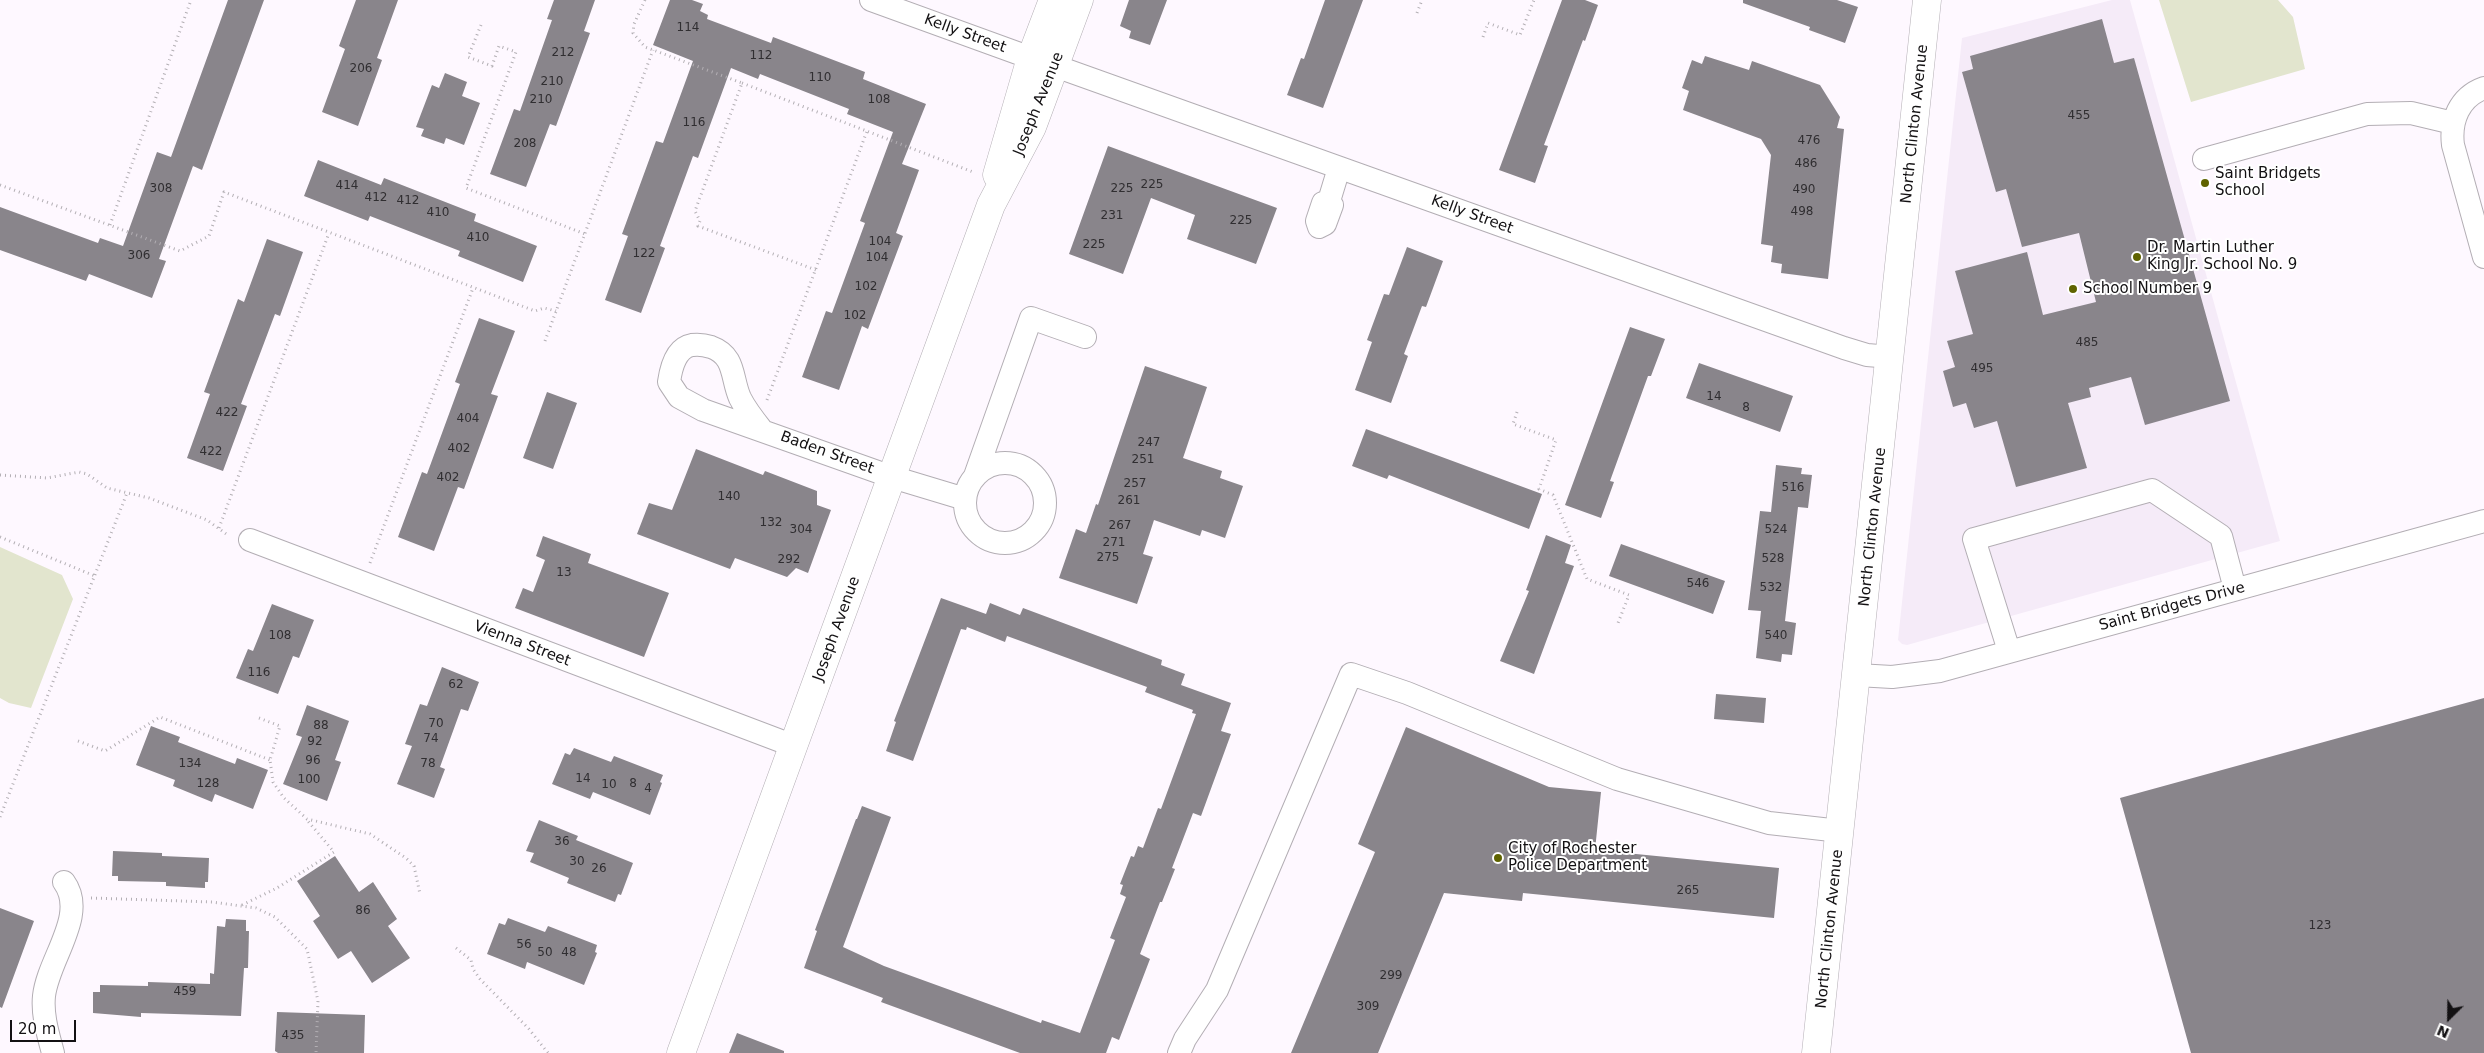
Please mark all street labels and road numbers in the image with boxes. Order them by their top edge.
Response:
street label: Kelly Street [922,11,1008,57]
street label: North Clinton Avenue [1898,43,1932,205]
street label: Joseph Avenue [1010,50,1068,158]
street label: Kelly Street [1429,192,1515,238]
street label: Baden Street [778,428,876,478]
street label: North Clinton Avenue [1856,446,1890,608]
street label: Joseph Avenue [810,574,864,684]
street label: Saint Bridgets Drive [2097,579,2247,635]
street label: Vienna Street [471,617,573,671]
street label: North Clinton Avenue [1813,848,1847,1010]

